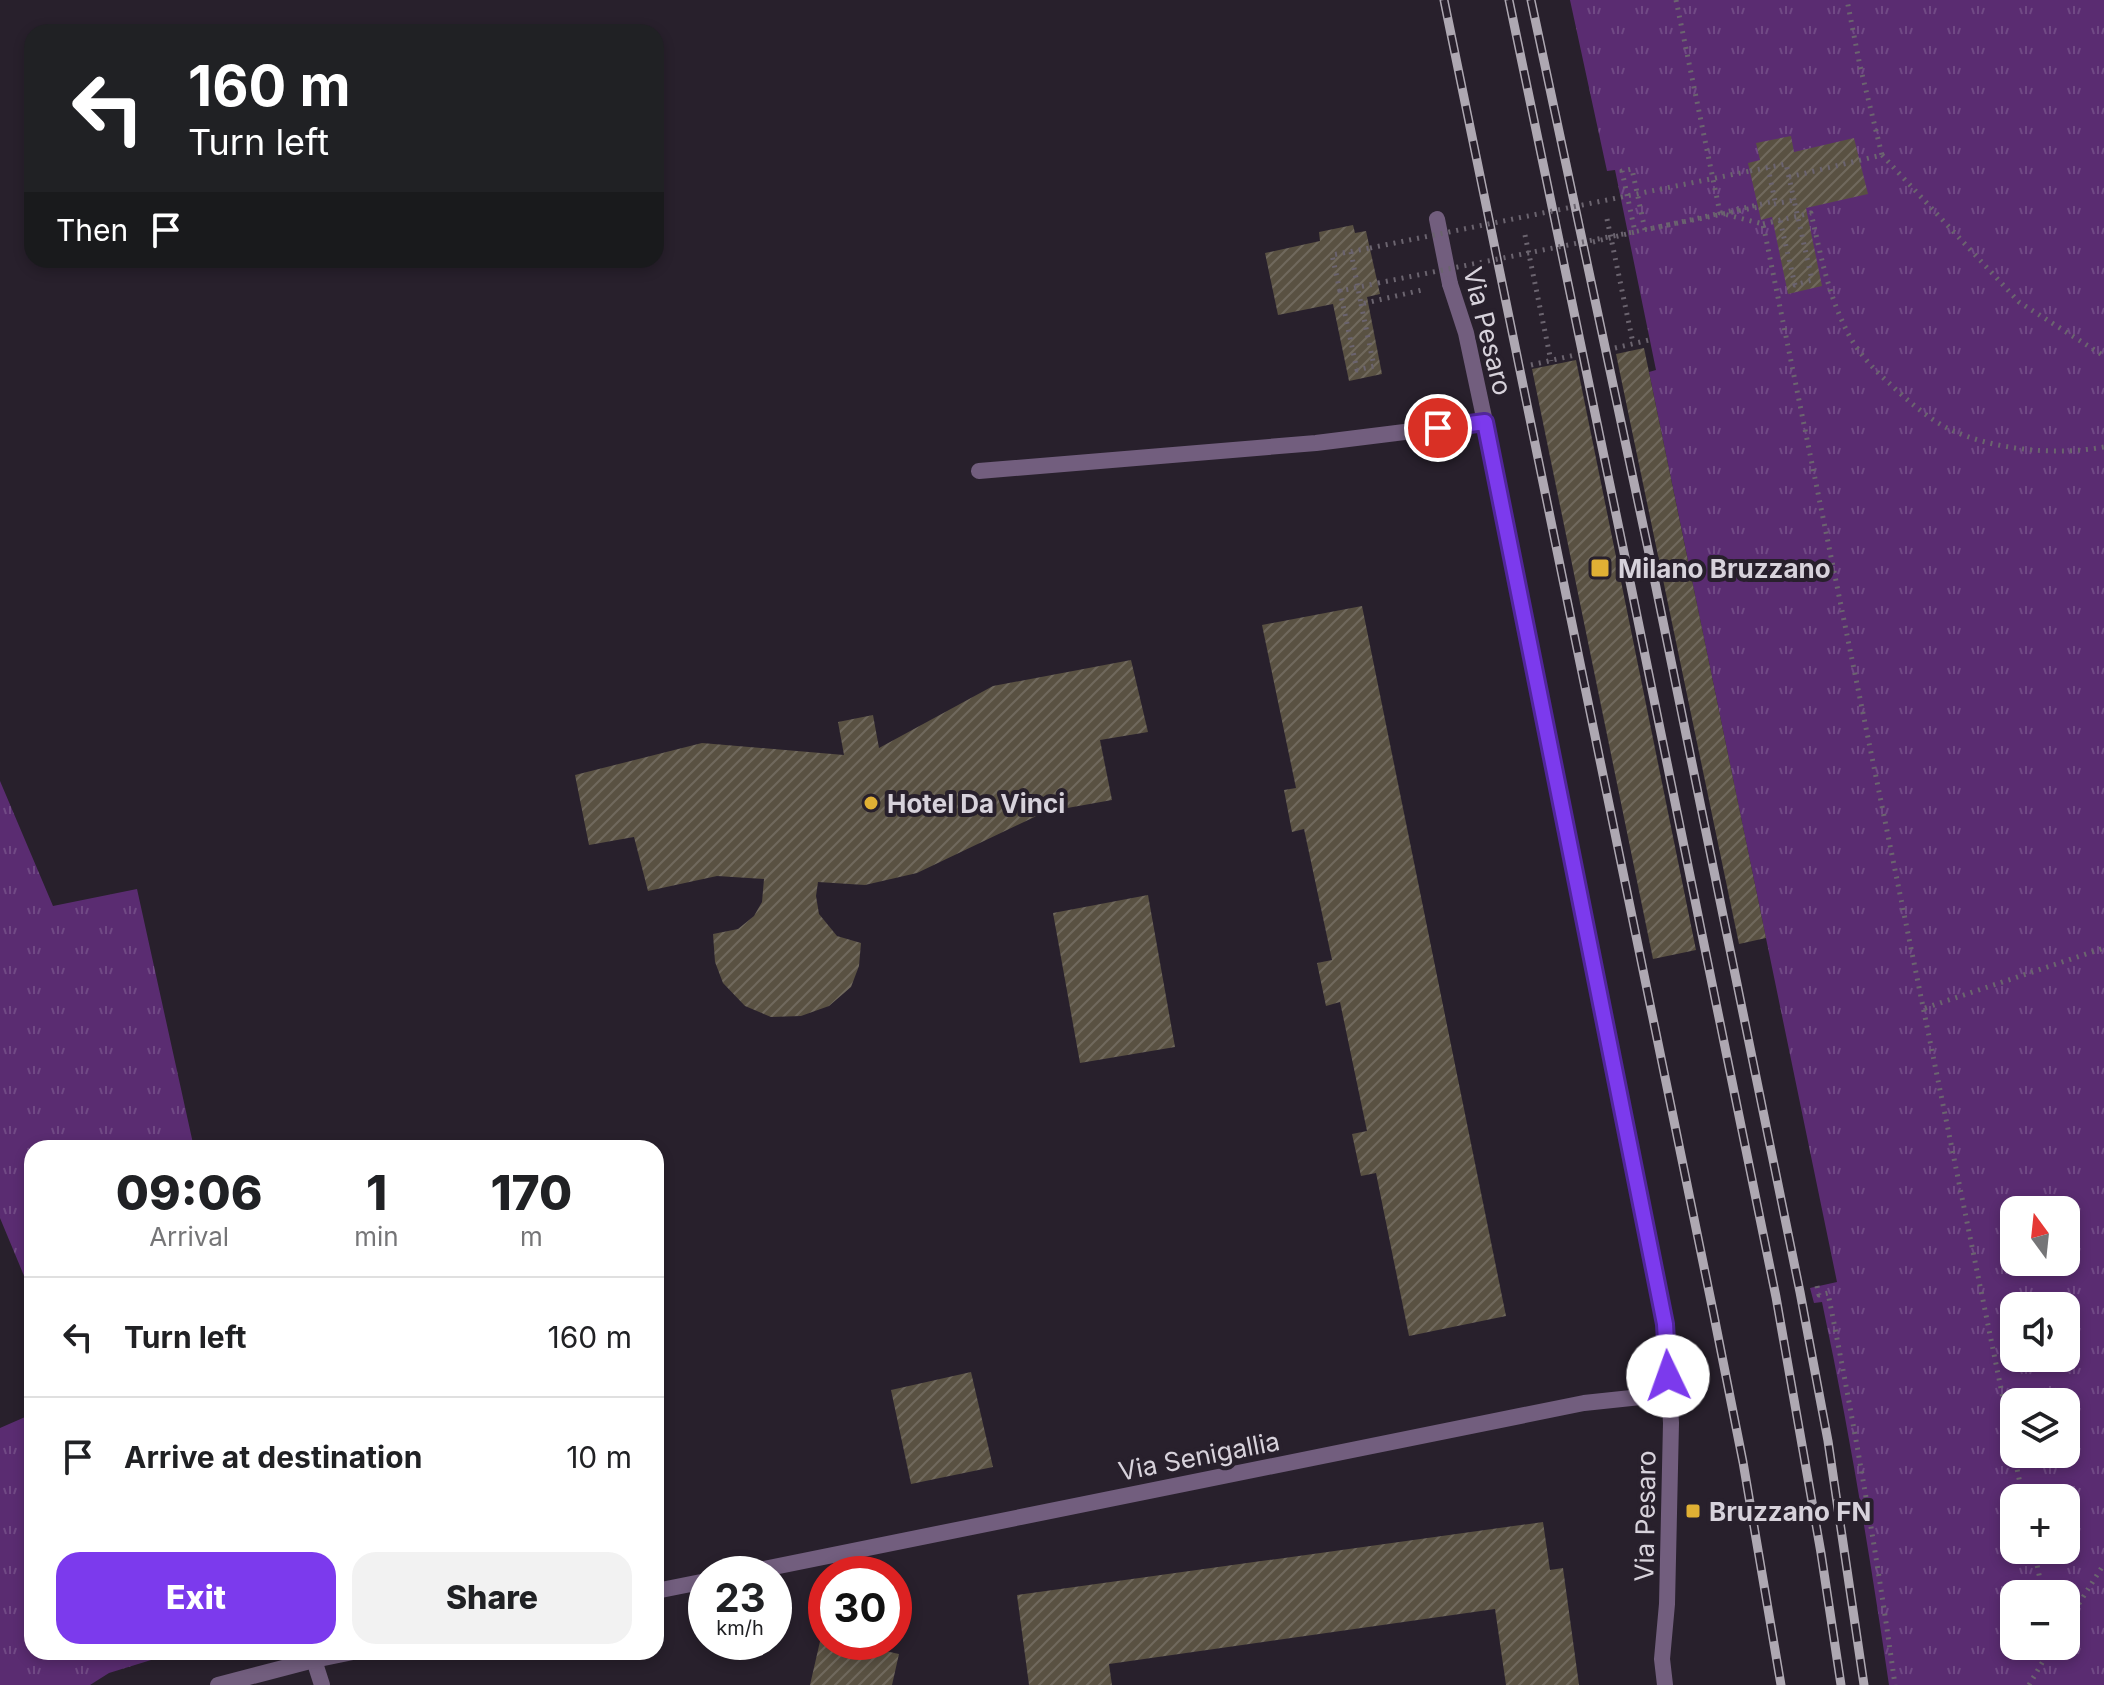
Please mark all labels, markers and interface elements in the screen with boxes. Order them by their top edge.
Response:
text: 160 m [188,52,351,120]
icon: left [56,56,160,160]
text: Turn left [188,120,329,164]
icon: arrive [144,208,188,252]
text: Then [56,212,128,248]
street label: Via Pesaro [1457,264,1519,398]
pin [1404,394,1472,462]
icon: arrive [1416,406,1460,450]
place label: Milano Bruzzano [1618,553,1831,584]
marker: Milano Bruzzano [1589,557,1611,579]
place label: Hotel Da Vinci [887,788,1065,819]
marker: Hotel Da Vinci [862,794,880,812]
text: 09:06 [116,1163,263,1222]
text: 1 [366,1163,387,1222]
text: 170 [490,1163,572,1222]
north arrow [2000,1196,2080,1276]
map controls [2000,1196,2080,1660]
text: Arrival [149,1221,229,1252]
text: min [354,1221,399,1252]
text: m [520,1221,543,1252]
button: sound [2000,1292,2080,1372]
icon: left [56,1315,100,1359]
text: Turn left [124,1319,246,1355]
text: 160 m [548,1319,632,1355]
position arrow [1626,1334,1710,1418]
button: layers [2000,1388,2080,1468]
street label: Via Senigallia [1116,1425,1282,1487]
icon: arrive [56,1435,100,1479]
text: Arrive at destination [124,1439,422,1475]
text: 10 m [566,1439,632,1475]
street label: Via Pesaro [1628,1450,1662,1582]
button: + [2000,1484,2080,1564]
place label: Bruzzano FN [1709,1496,1871,1527]
marker: Bruzzano FN [1684,1502,1702,1520]
button: Exit [56,1552,336,1644]
button: Share [352,1552,632,1644]
speed limit sign: 30 [808,1556,912,1660]
text: 23 [714,1573,766,1622]
button: − [2000,1580,2080,1660]
text: km/h [716,1616,764,1640]

